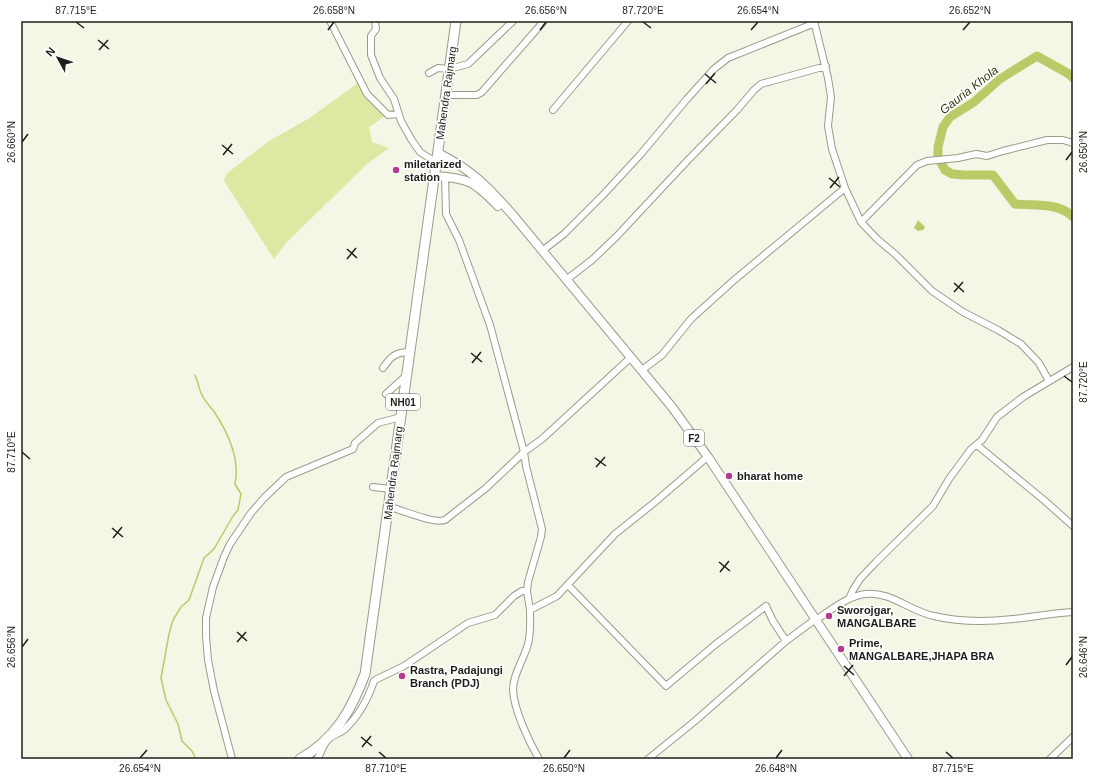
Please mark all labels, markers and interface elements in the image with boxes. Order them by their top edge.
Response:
text: 87.715°E [55,5,97,16]
text: 26.658°N [313,5,355,16]
text: 26.656°N [525,5,567,16]
text: 87.720°E [622,5,664,16]
text: 26.654°N [737,5,779,16]
text: 26.652°N [949,5,991,16]
north arrow [38,38,78,78]
text: N [43,45,58,58]
street label: Mahendra Rajmarg [434,46,458,140]
water label: Gauria Khola [937,63,1001,117]
text: 26.660°N [6,121,17,163]
text: 26.650°N [1078,131,1089,173]
place label: miletarized station [404,158,461,183]
marker: miletarized station [391,165,401,175]
text: 87.720°E [1078,361,1089,403]
road number: NH01 [386,394,420,410]
street label: Mahendra Rajmarg [381,426,405,520]
road number: F2 [684,430,704,446]
text: 87.710°E [6,431,17,473]
place label: bharat home [737,470,803,482]
marker: bharat home [724,471,734,481]
place label: Sworojgar, MANGALBARE [837,604,916,629]
marker: Sworojgar, MANGALBARE [824,611,834,621]
text: 26.656°N [6,626,17,668]
text: 26.646°N [1078,636,1089,678]
place label: Prime, MANGALBARE,JHAPA BRA [849,637,995,662]
marker: Prime, MANGALBARE,JHAPA BRA [836,644,846,654]
place label: Rastra, Padajungi Branch (PDJ) [410,664,503,689]
marker: Rastra, Padajungi Branch (PDJ) [397,671,407,681]
text: 26.654°N [119,763,161,774]
text: 87.710°E [365,763,407,774]
text: 26.650°N [543,763,585,774]
text: 26.648°N [755,763,797,774]
text: 87.715°E [932,763,974,774]

